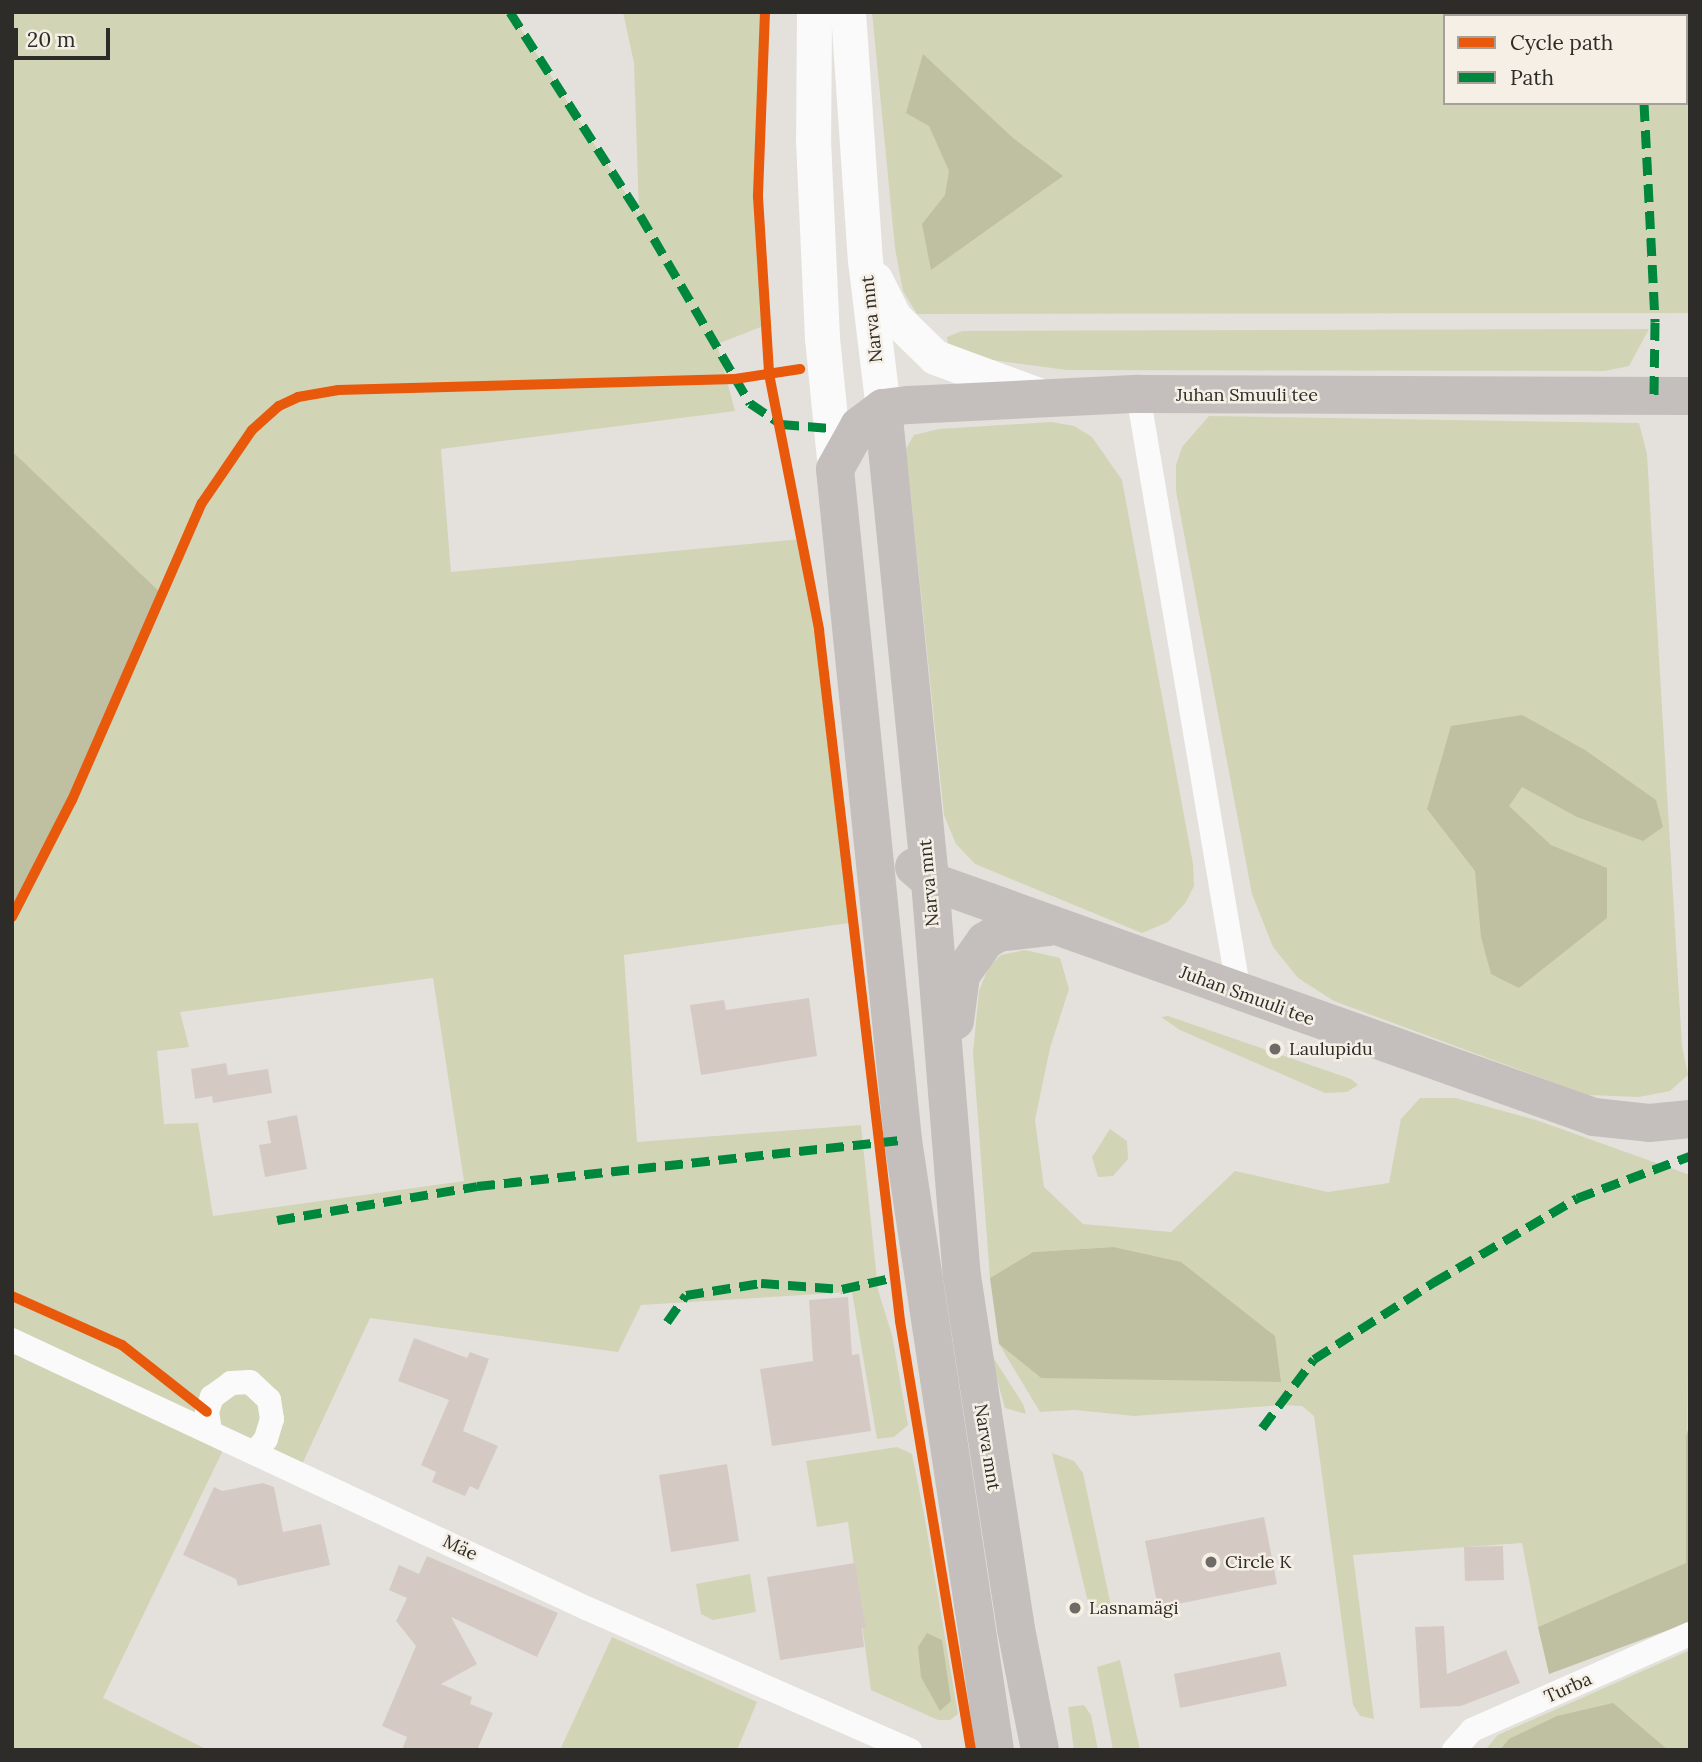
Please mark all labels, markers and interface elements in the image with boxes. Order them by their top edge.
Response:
scale bar [18,14,114,58]
legend [1443,14,1688,105]
text: 20 m [27,26,76,53]
text: Cycle path [1510,29,1613,56]
text: Path [1510,64,1554,91]
street label: Narva mnt [857,274,887,364]
street label: Juhan Smuuli tee [1176,384,1318,406]
street label: Narva mnt [914,838,944,928]
street label: Juhan Smuuli tee [1177,962,1317,1030]
place label: Laulupidu [1289,1038,1373,1060]
marker: Laulupidu [1267,1041,1283,1057]
street label: Narva mnt [969,1402,1005,1492]
street label: Mäe [439,1531,481,1565]
place label: Circle K [1225,1551,1292,1573]
marker: Circle K [1203,1554,1219,1570]
place label: Lasnamägi [1089,1597,1178,1619]
marker: Lasnamägi [1067,1600,1083,1616]
street label: Turba [1541,1668,1595,1708]

